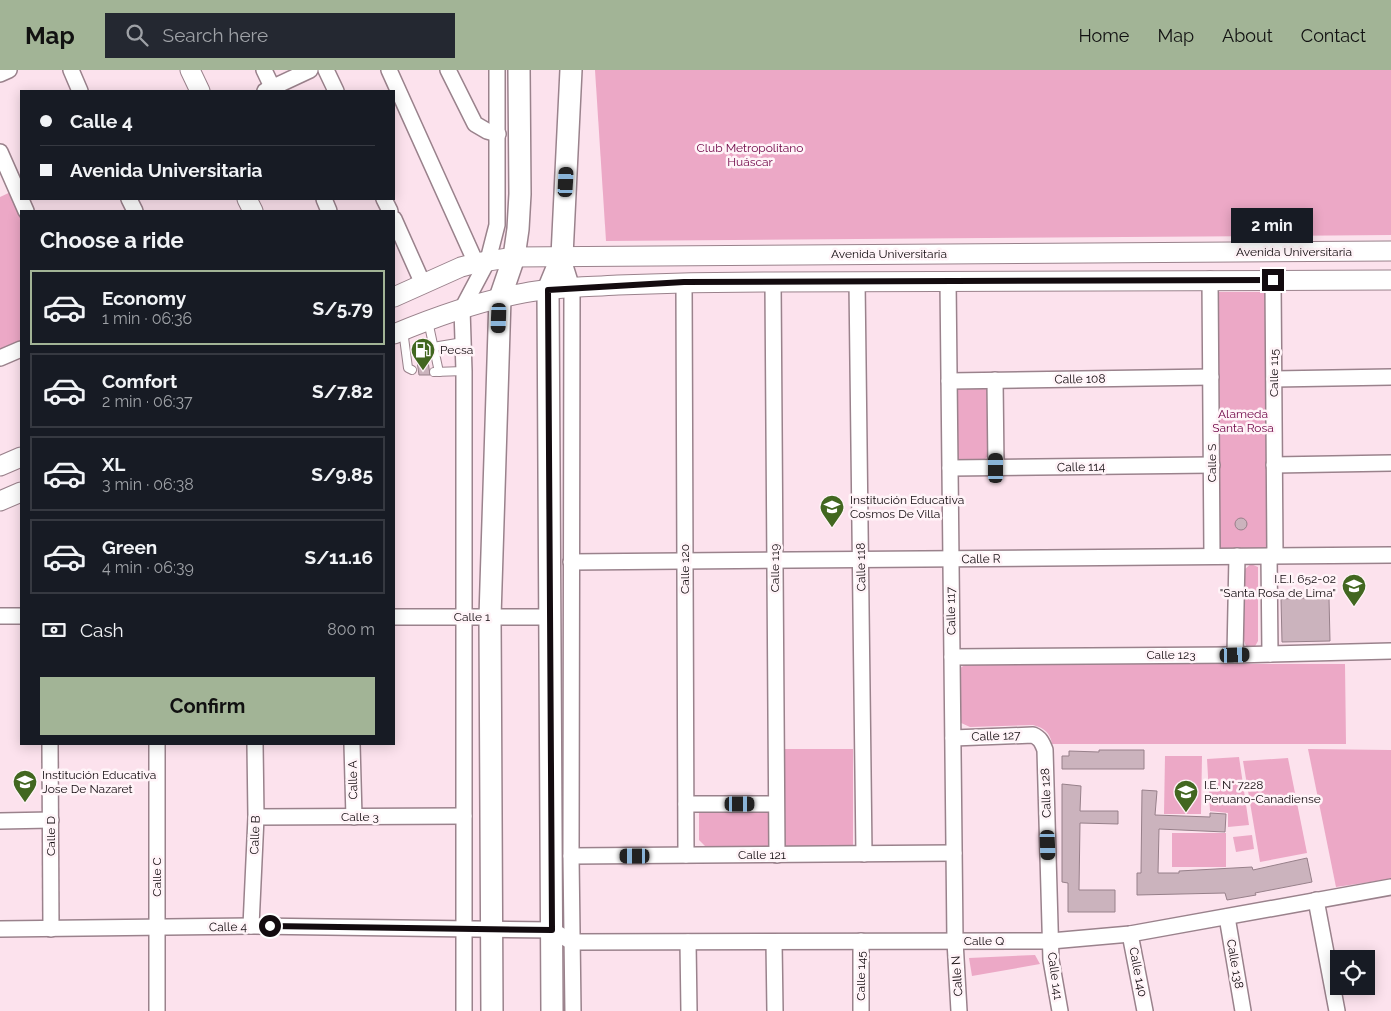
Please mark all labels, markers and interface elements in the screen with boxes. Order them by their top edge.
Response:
search box [105,13,455,58]
text: Map [25,21,75,50]
icon: search [123,21,151,49]
text: Search here [163,24,268,46]
text: Home [1078,25,1129,46]
text: Map [1157,25,1194,46]
text: About [1222,25,1273,46]
text: Contact [1301,25,1366,46]
text: Calle 4 [70,110,133,132]
park label: Club Metropolitano Huáscar [697,141,803,169]
text: Avenida Universitaria [70,159,262,181]
car [557,167,574,197]
callout: 2 min [1232,208,1314,242]
text: 2 min [1251,216,1293,235]
text: Choose a ride [40,227,184,253]
street label: Avenida Universitaria [1236,245,1352,259]
street label: Avenida Universitaria [831,247,947,261]
route end [1262,269,1284,291]
icon: car [42,285,87,330]
text: Economy [102,287,186,309]
text: S/5.79 [313,297,373,319]
car [490,303,507,333]
text: 1 min · 06:36 [102,309,192,328]
fuel station icon: Pecsa [410,337,436,371]
place label: Pecsa [440,343,473,357]
street label: Calle 115 [1267,348,1281,397]
icon: car [42,368,87,413]
text: Comfort [102,370,177,392]
street label: Calle 108 [1054,372,1106,386]
text: S/7.82 [312,380,373,402]
text: 2 min · 06:37 [102,392,193,411]
park label: Alameda Santa Rosa [1212,407,1274,435]
street label: Calle S [1205,444,1219,482]
icon: car [42,451,87,496]
text: XL [102,453,125,475]
car [988,453,1003,483]
street label: Calle 114 [1057,460,1106,474]
text: S/9.85 [311,463,373,485]
text: 3 min · 06:38 [102,475,194,494]
place label: Institución Educativa Cosmos De Villa [850,493,964,521]
school or university icon: Institución Educativa Cosmos De Villa [819,494,845,528]
icon: car [42,534,87,579]
text: Green [102,536,157,558]
street label: Calle 118 [854,542,868,592]
street label: Calle 120 [678,544,692,594]
street label: Calle 119 [768,544,782,592]
text: S/11.16 [305,546,373,568]
street label: Calle R [961,552,1001,566]
text: 4 min · 06:39 [102,558,194,577]
place label: I.E.I. 652-02 "Santa Rosa de Lima" [1220,572,1336,600]
school or university icon: I.E.I. 652-02 "Santa Rosa de Lima" [1341,573,1367,607]
street label: Calle 117 [944,586,958,635]
street label: Calle 1 [454,610,490,624]
icon: cash [40,616,68,644]
text: Cash [80,619,124,641]
text: 800 m [327,620,375,639]
car [1219,647,1250,663]
street label: Calle 123 [1146,648,1196,662]
button: Confirm [40,677,375,735]
street label: Calle 127 [971,728,1021,744]
street label: Calle A [346,760,360,800]
place label: Institución Educativa Jose De Nazaret [42,768,156,796]
street label: Calle 128 [1038,768,1054,818]
school or university icon: Institución Educativa Jose De Nazaret [12,769,38,803]
place label: I.E. N° 7228 Peruano-Canadiense [1204,778,1321,806]
school or university icon: I.E. N° 7228 Peruano-Canadiense [1173,779,1199,813]
car [725,797,755,812]
street label: Calle 3 [341,810,379,824]
street label: Calle B [247,815,263,855]
street label: Calle D [44,816,58,856]
car [1039,830,1056,860]
street label: Calle 121 [738,848,786,862]
car [620,849,650,864]
street label: Calle C [150,857,164,897]
route start [259,915,281,937]
street label: Calle 4 [209,920,248,934]
street label: Calle Q [964,934,1004,948]
street label: Calle 138 [1224,938,1246,990]
street label: Calle 140 [1126,946,1150,998]
map controls [1330,950,1375,995]
button: locate [1330,950,1375,995]
street label: Calle 145 [854,951,868,1001]
street label: Calle 141 [1045,951,1065,1001]
street label: Calle N [949,955,965,997]

